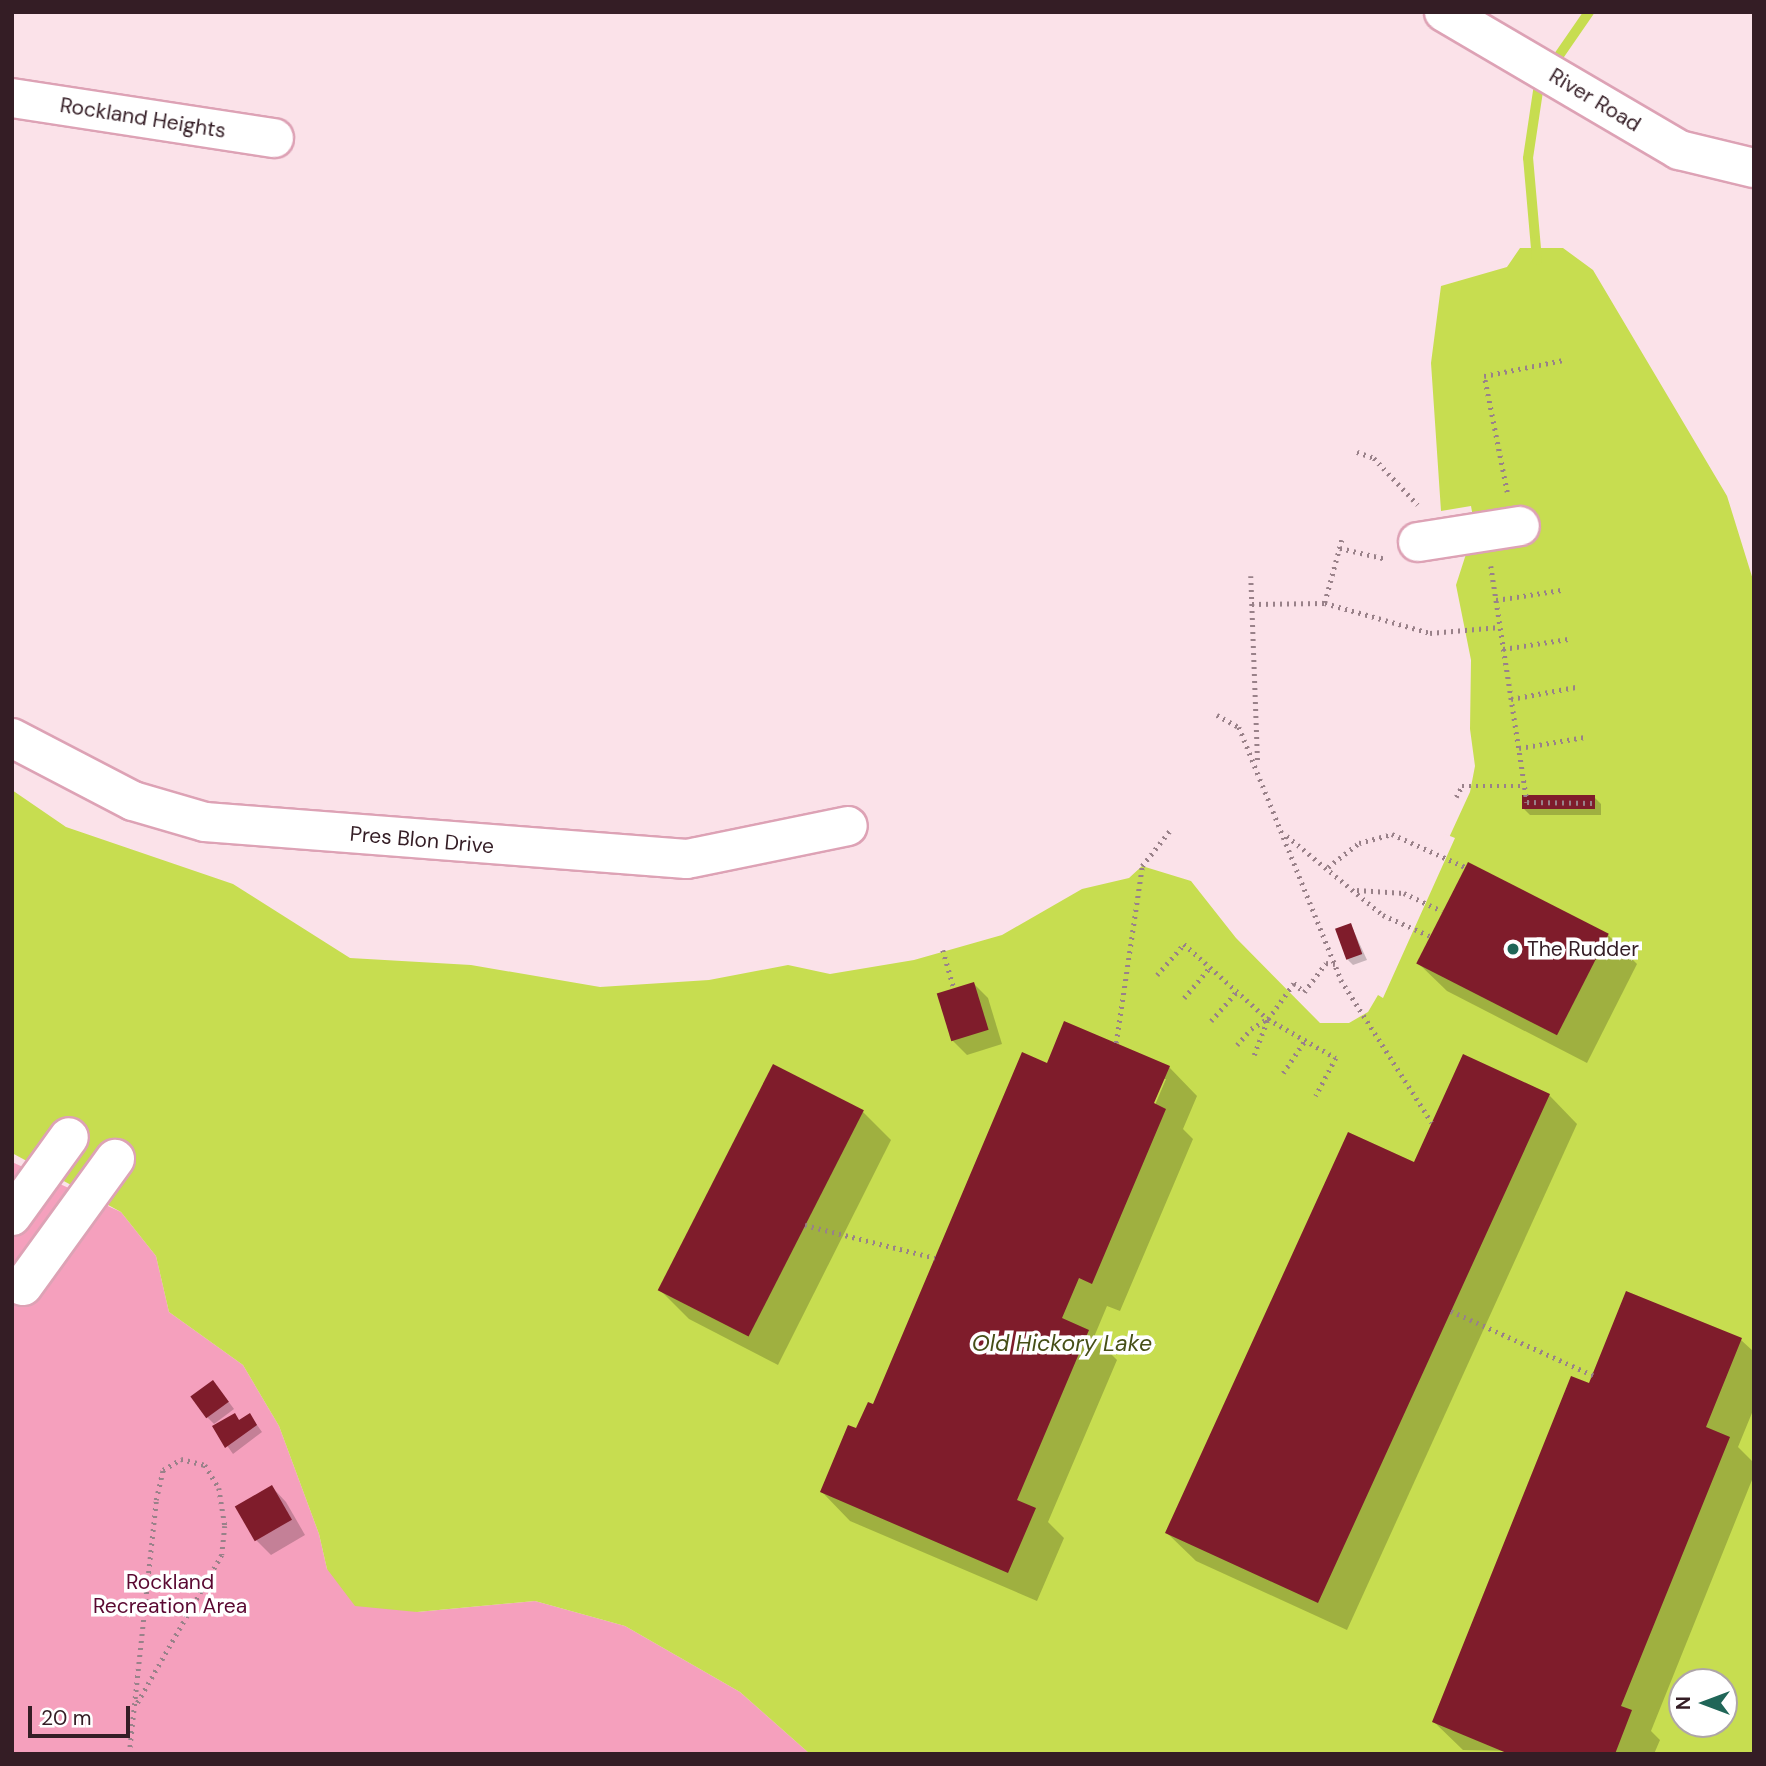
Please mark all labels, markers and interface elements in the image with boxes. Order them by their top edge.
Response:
street label: River Road [1545,63,1645,137]
street label: Rockland Heights [58,92,228,144]
street label: Pres Blon Drive [349,821,495,859]
place label: The Rudder [1527,936,1639,962]
marker: The Rudder [1505,941,1521,957]
water label: Old Hickory Lake [972,1329,1152,1357]
park label: Rockland Recreation Area [93,1569,247,1619]
north arrow [1668,1668,1738,1738]
scale bar [32,1692,133,1736]
text: N [1671,1696,1696,1710]
text: 20 m [41,1704,92,1732]

